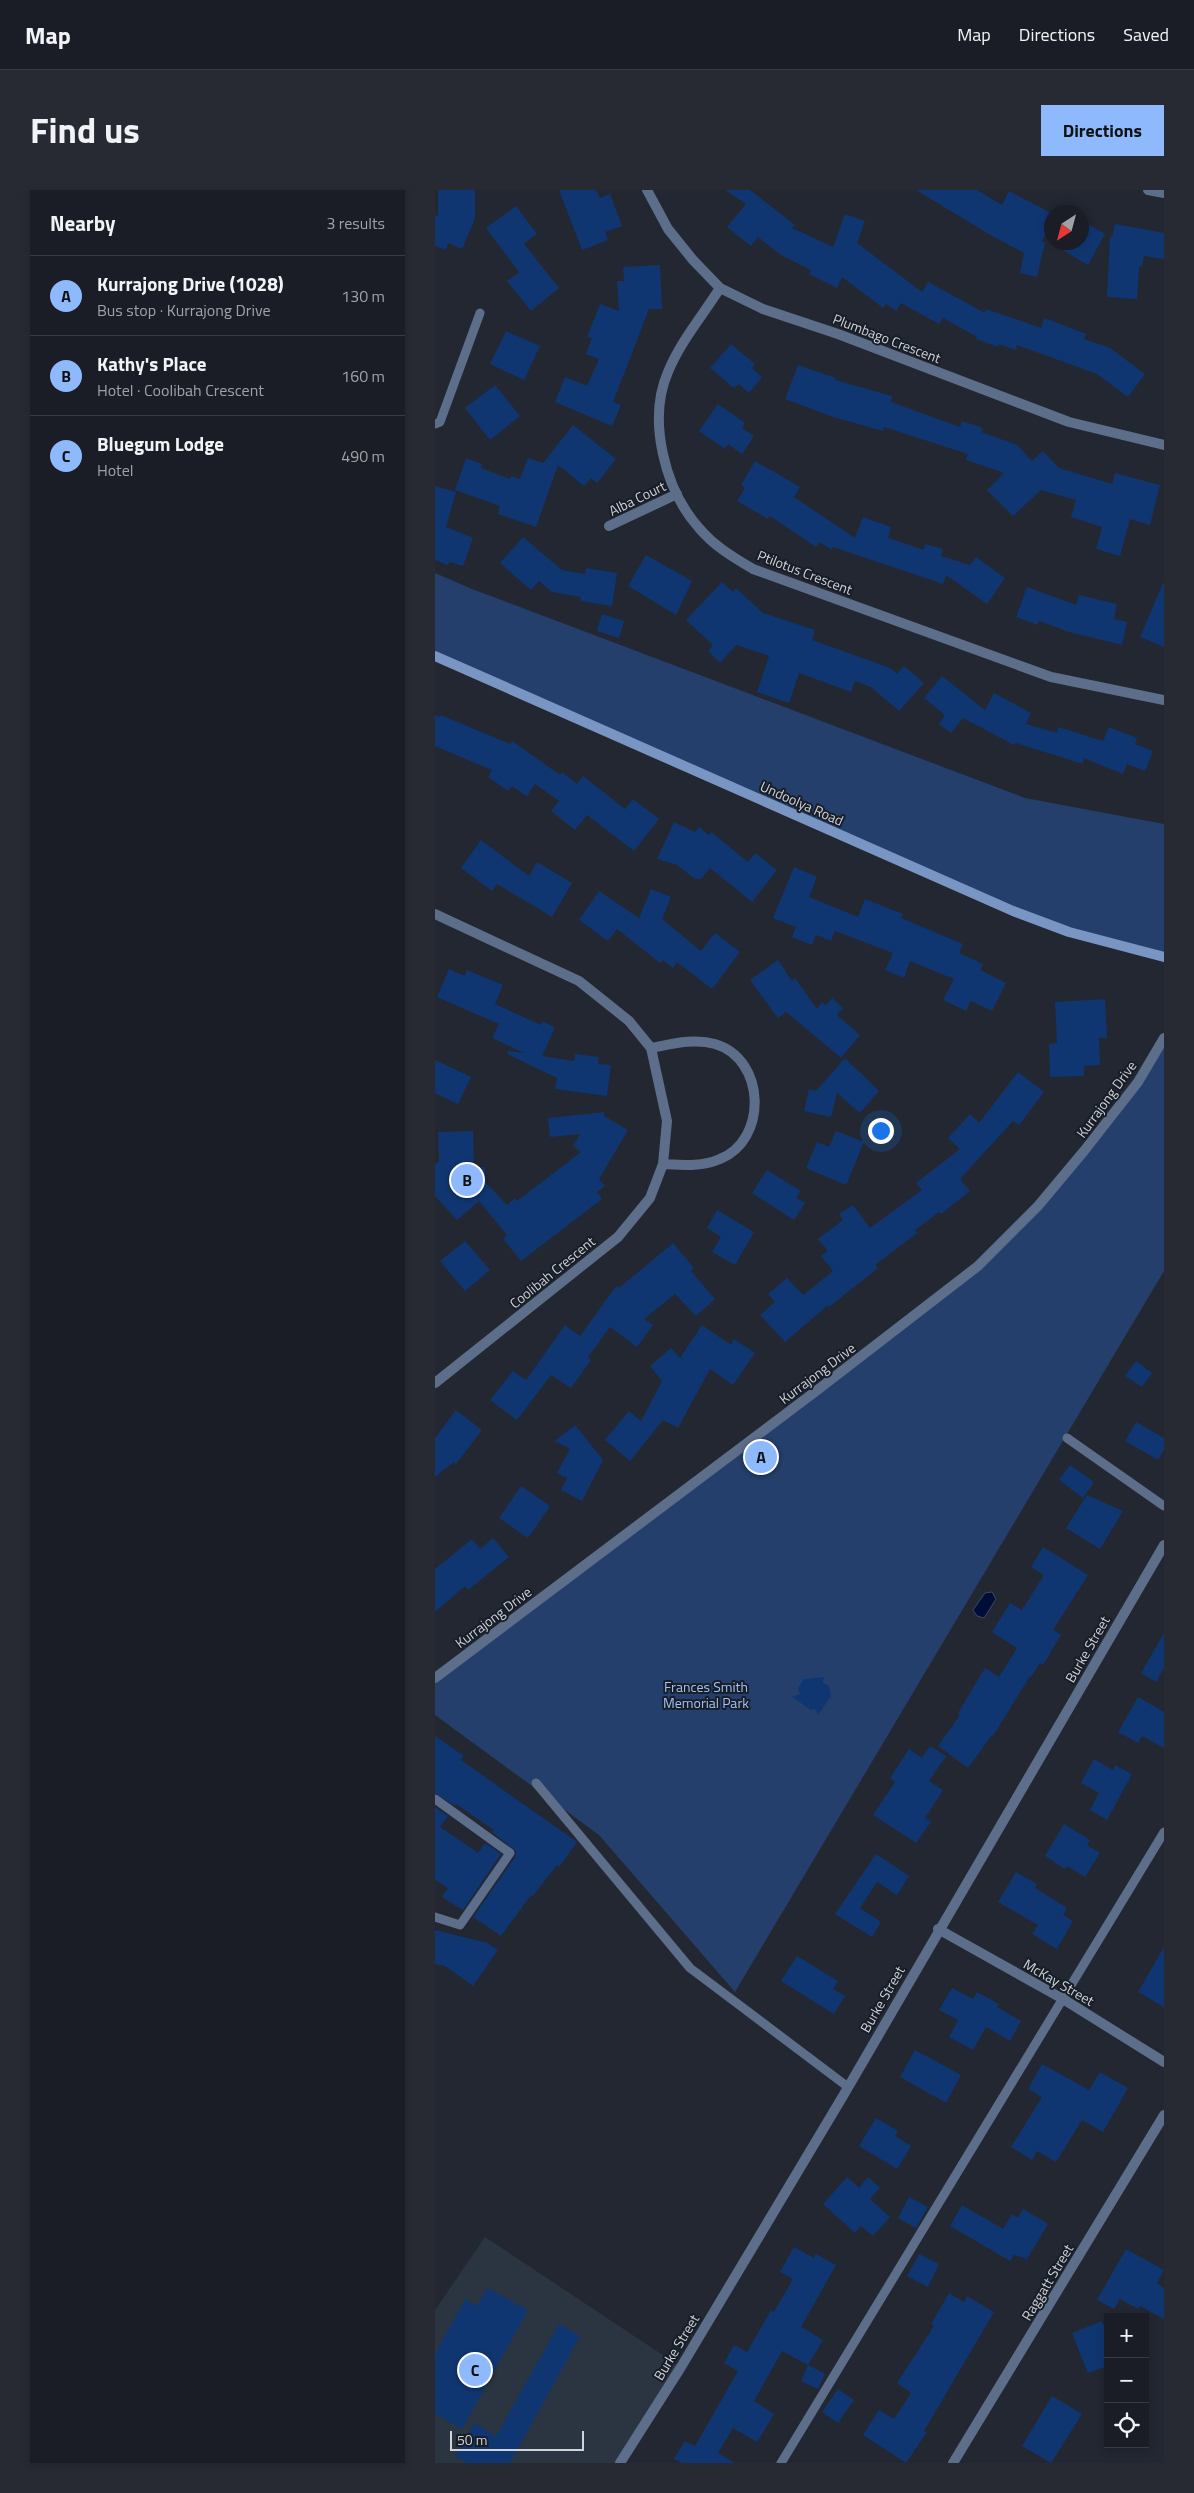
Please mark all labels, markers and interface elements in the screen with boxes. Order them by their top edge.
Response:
text: Map [25,17,71,53]
text: Map [957,21,991,48]
text: Directions [1019,21,1095,48]
text: Saved [1123,21,1169,48]
text: Find us [30,103,140,157]
button: Directions [1041,105,1164,156]
north arrow [1044,205,1089,250]
text: Nearby [50,207,115,239]
text: 3 results [326,211,385,235]
text: Kurrajong Drive (1028) [97,269,284,298]
text: A [61,284,71,308]
text: 130 m [341,284,385,308]
text: Bus stop · Kurrajong Drive [97,298,271,322]
street label: Plumbago Crescent [830,308,944,368]
text: Kathy's Place [97,349,207,378]
text: B [61,364,71,388]
text: 160 m [341,364,385,388]
text: Hotel · Coolibah Crescent [97,378,264,402]
text: Bluegum Lodge [97,429,224,458]
text: C [62,444,70,468]
text: 490 m [341,444,385,468]
text: Hotel [97,458,134,482]
street label: Alba Court [605,475,669,521]
street label: Ptilotus Crescent [754,544,856,600]
street label: Undoolya Road [757,775,847,831]
street label: Kurrajong Drive [1071,1056,1141,1142]
your location [868,1118,894,1144]
pin: B [451,1161,483,1199]
street label: Coolibah Crescent [505,1231,599,1313]
street label: Kurrajong Drive [774,1337,860,1409]
pin: A [745,1438,777,1476]
street label: Kurrajong Drive [450,1581,536,1653]
street label: Burke Street [1059,1612,1115,1686]
park label: Frances Smith Memorial Park [663,1676,749,1713]
street label: McKay Street [1020,1953,1098,2011]
street label: Burke Street [854,1962,910,2036]
street label: Raggatt Street [1016,2240,1078,2324]
street label: Burke Street [648,2310,704,2384]
map controls [1104,2313,1149,2448]
button: + [1104,2313,1149,2358]
pin: C [459,2351,491,2389]
button: − [1104,2358,1149,2403]
button: locate [1104,2403,1149,2448]
scale bar [450,2428,584,2451]
text: 50 m [457,2429,487,2450]

